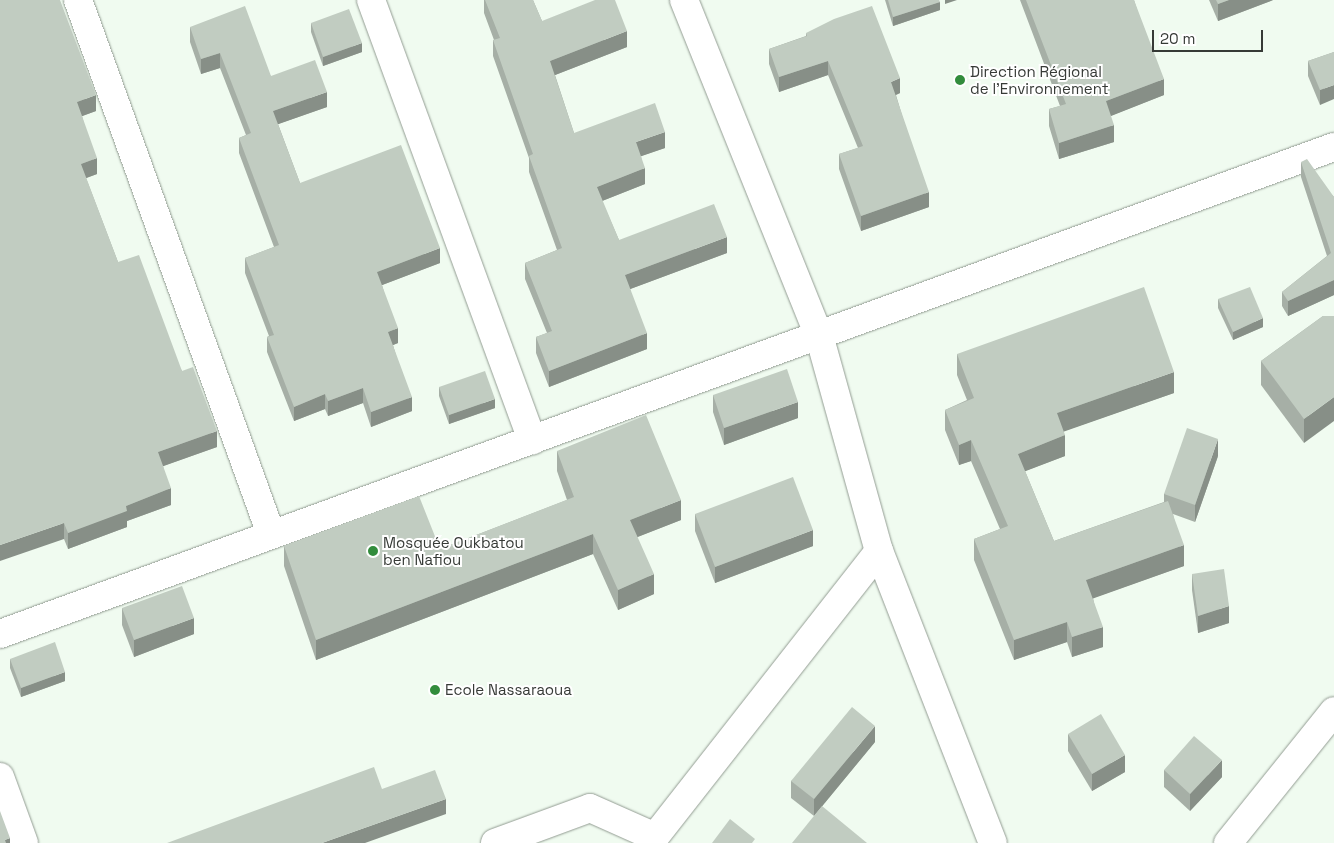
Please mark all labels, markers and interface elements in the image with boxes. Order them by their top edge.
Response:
scale bar [1154,20,1265,52]
text: 20 m [1160,29,1195,48]
place label: Direction Régional de l'Environnement [970,62,1109,97]
marker: Direction Régional de l'Environnement [954,74,966,86]
place label: Mosquée Oukbatou ben Nafiou [383,533,524,568]
marker: Mosquée Oukbatou ben Nafiou [367,545,379,557]
place label: Ecole Nassaraoua [445,681,572,699]
marker: Ecole Nassaraoua [429,684,441,696]

